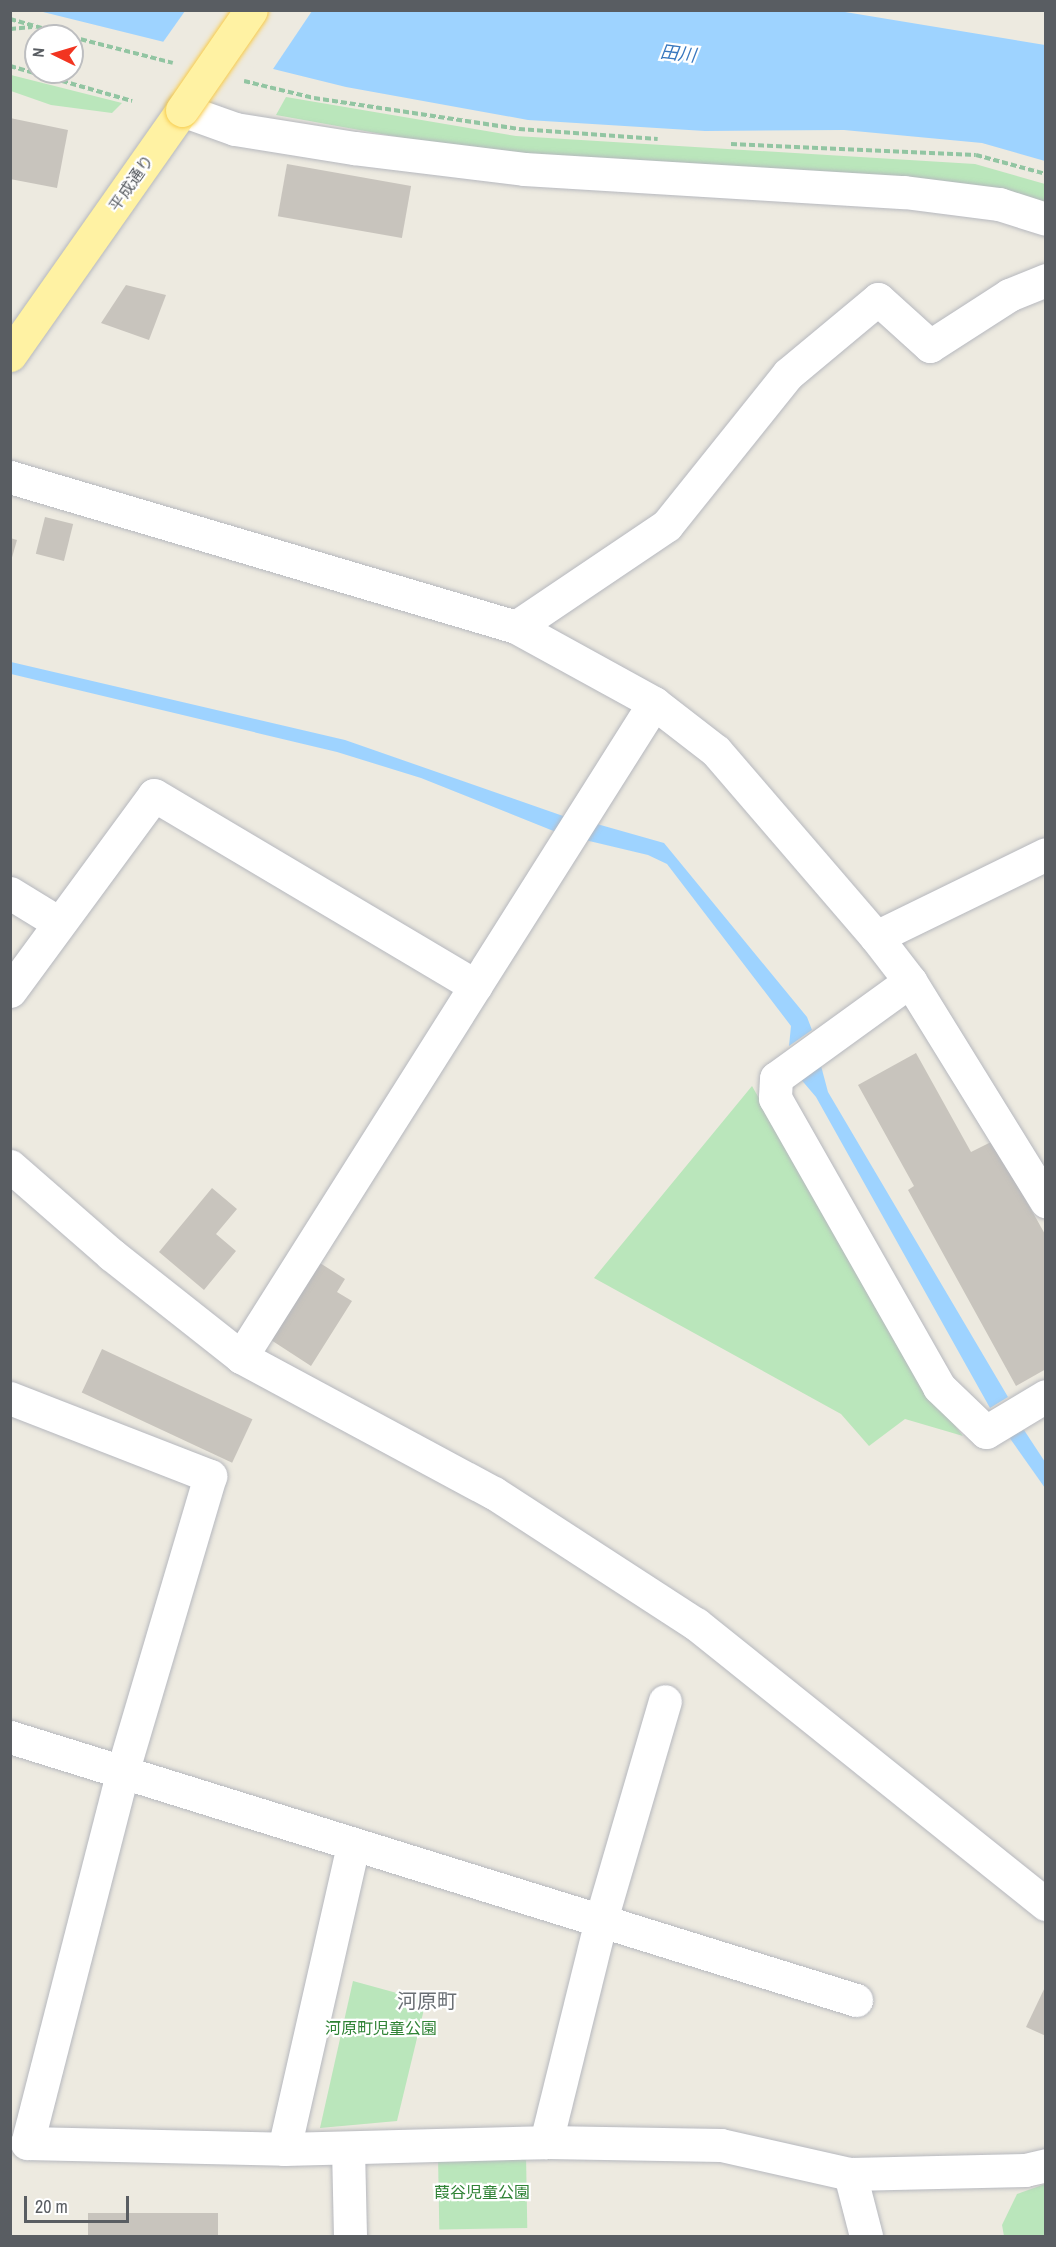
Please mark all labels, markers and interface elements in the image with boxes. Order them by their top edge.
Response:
north arrow [24,24,84,84]
water label: 田川 [659,41,697,67]
text: N [27,47,49,58]
street label: 平成通り [105,151,157,215]
district label: 河原町 [397,1988,457,2012]
park label: 河原町児童公園 [325,2018,437,2038]
park label: 葭谷児童公園 [434,2182,530,2202]
scale bar [27,2184,132,2222]
text: 20 m [35,2194,68,2219]

